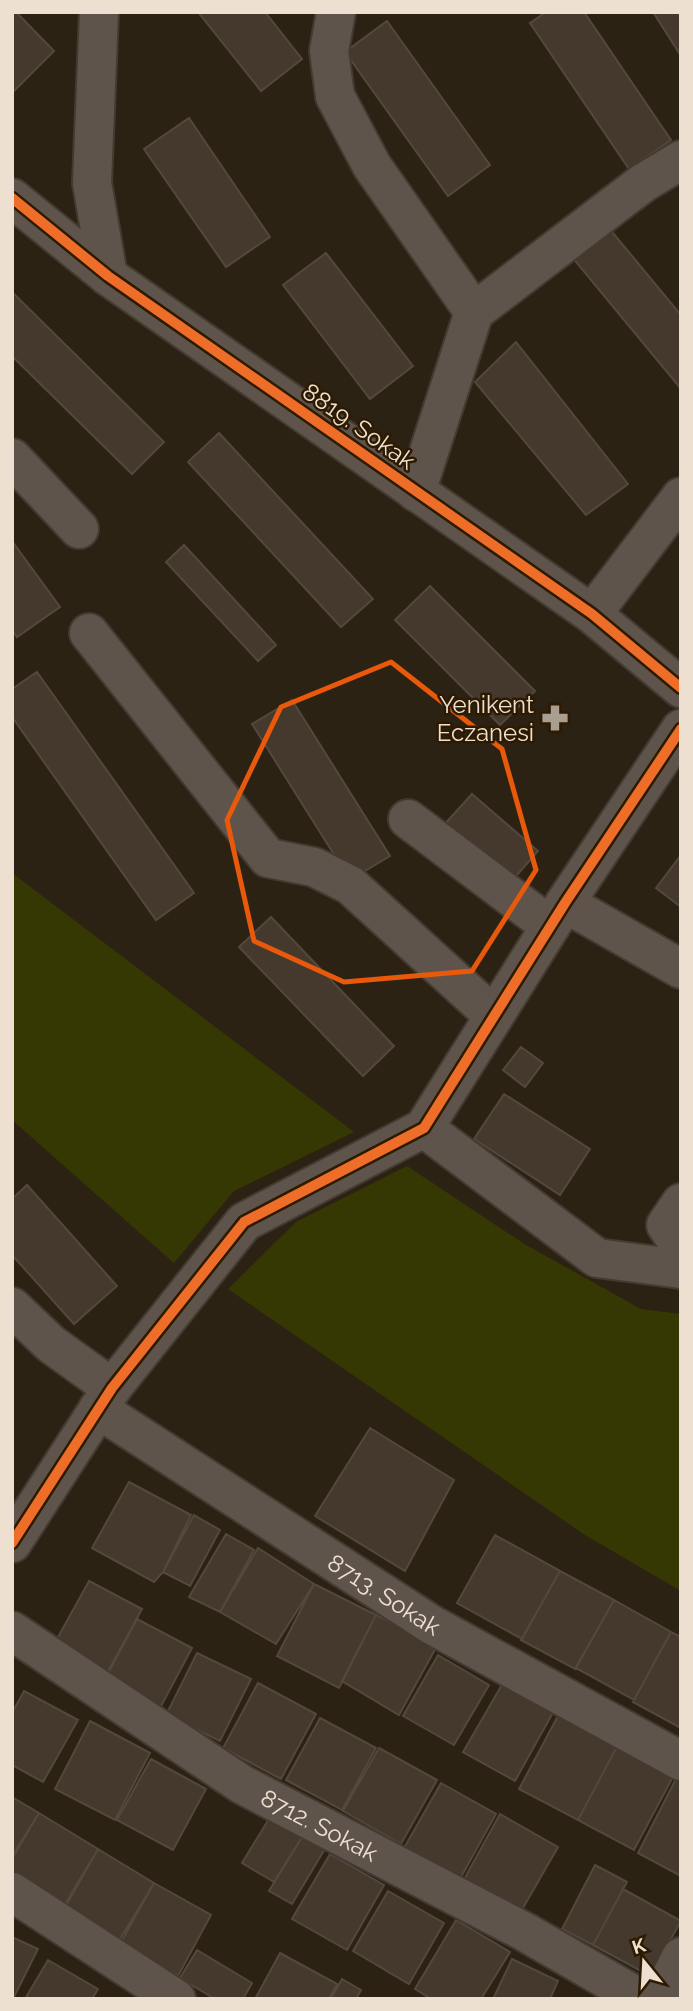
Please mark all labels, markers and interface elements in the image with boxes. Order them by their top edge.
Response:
street label: 8819. Sokak [297,377,421,476]
place label: Yenikent Eczanesi [437,690,534,747]
pharmacy icon: Yenikent Eczanesi [540,703,570,733]
street label: 8713. Sokak [323,1547,446,1641]
street label: 8712. Sokak [256,1783,383,1867]
north arrow [609,1927,679,1997]
text: K [629,1933,648,1958]

